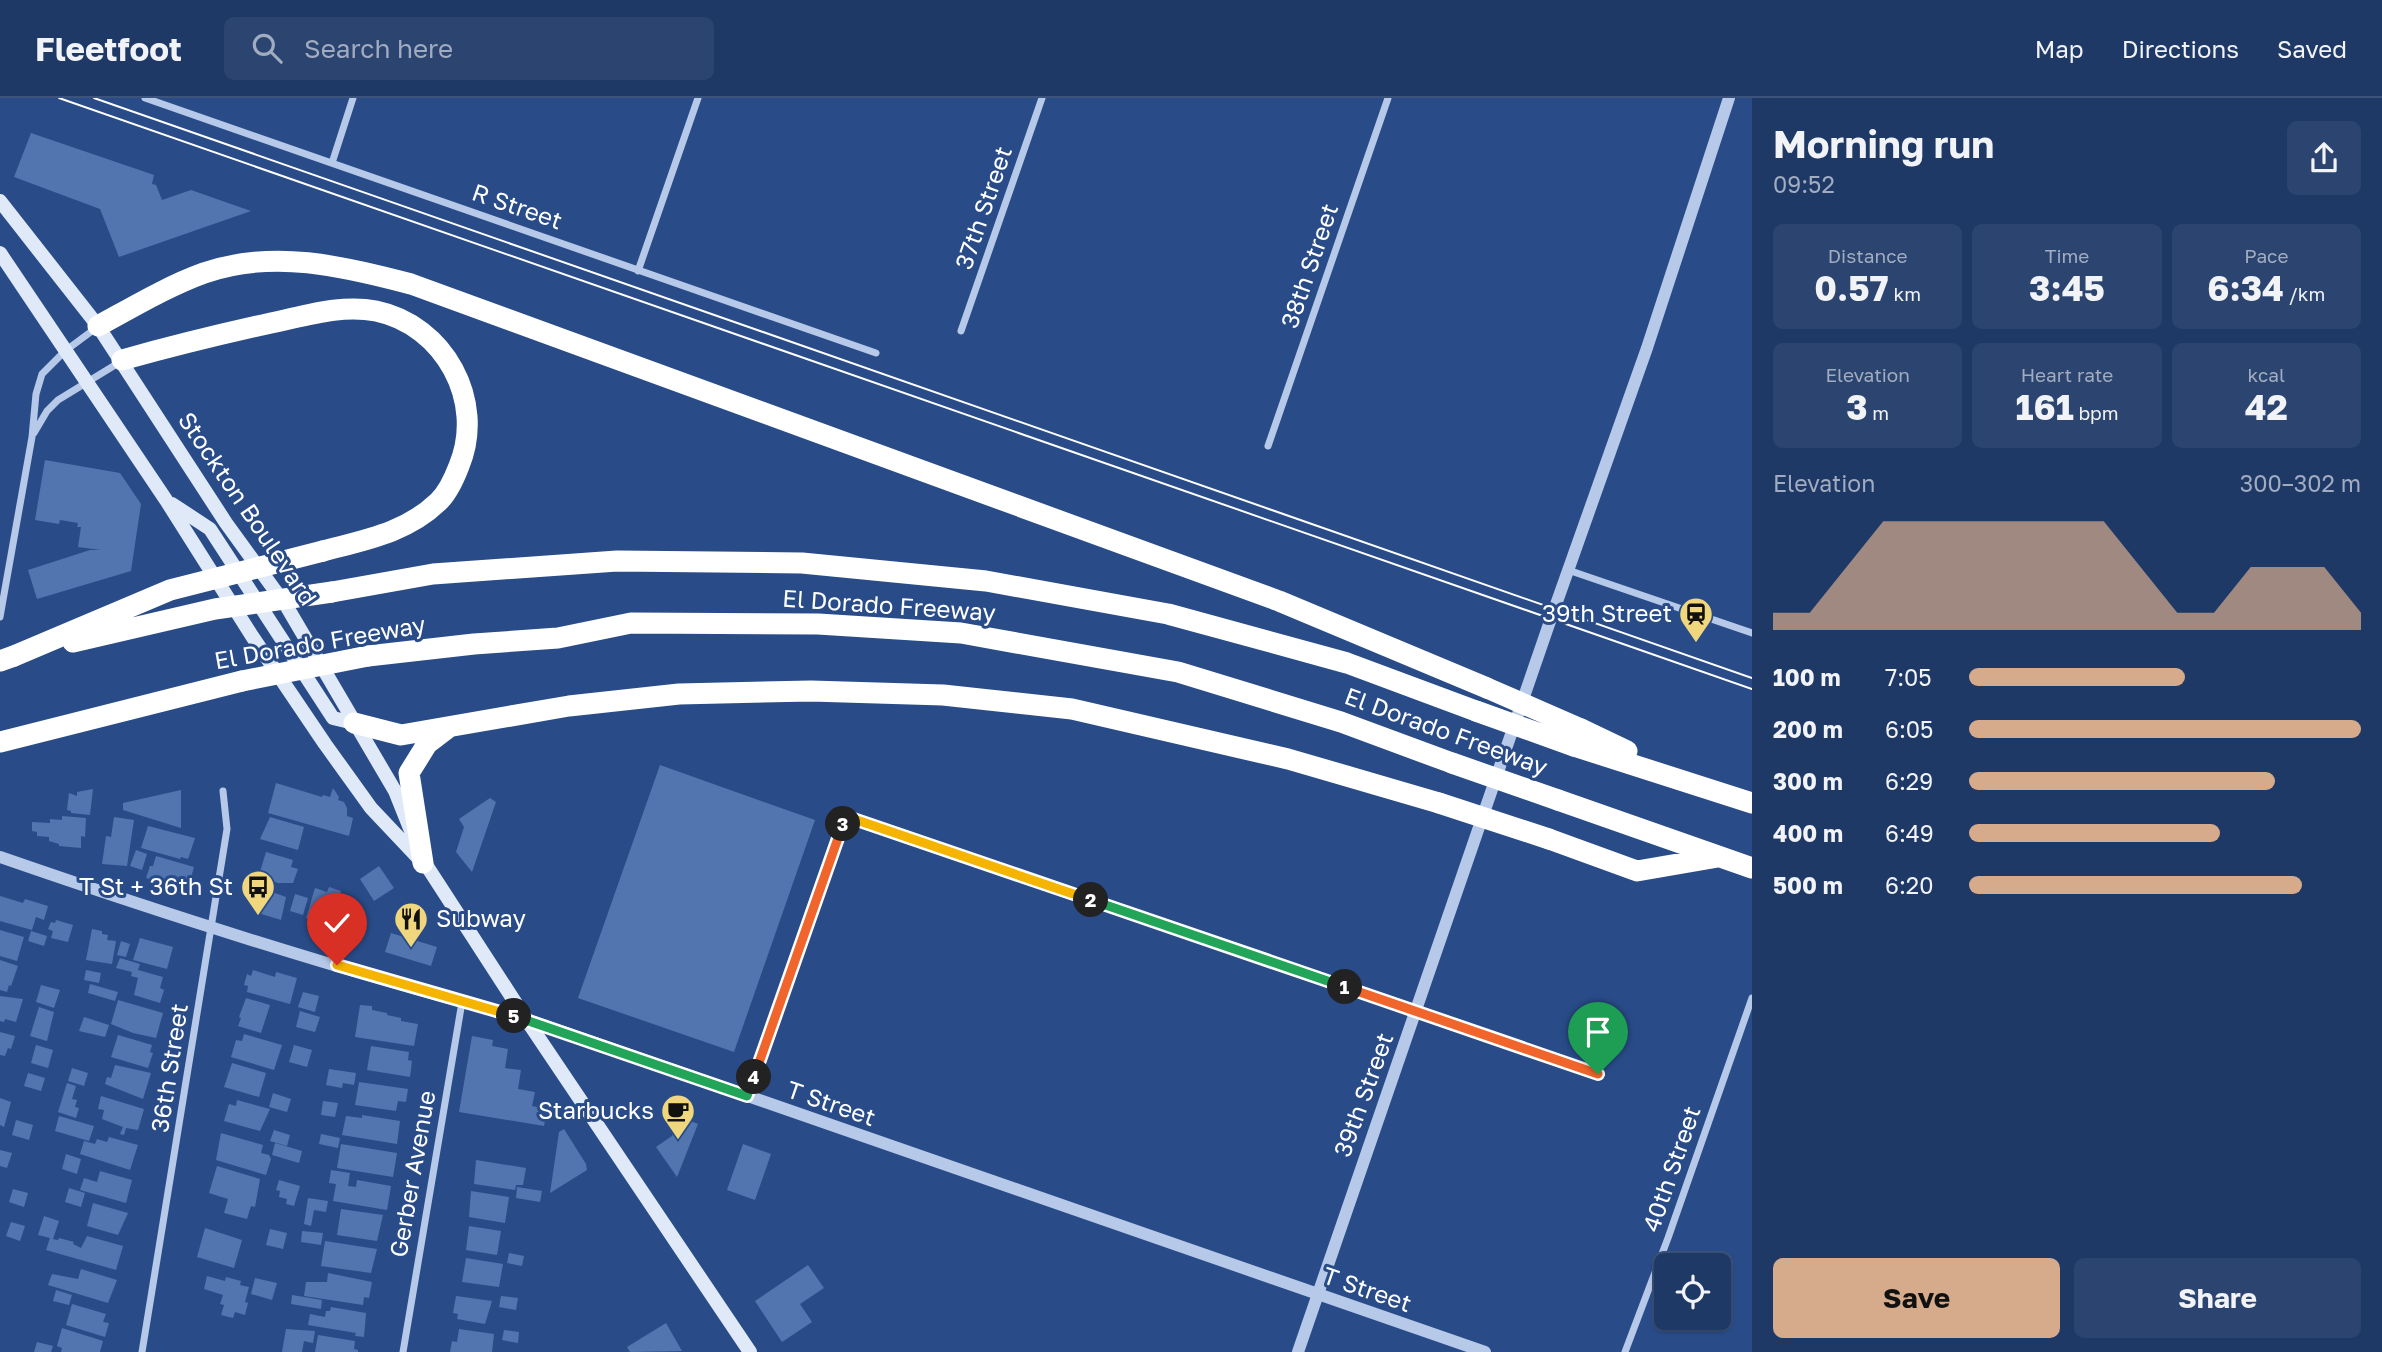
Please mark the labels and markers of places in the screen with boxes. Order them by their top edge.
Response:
station icon: 39th Street [1677,595,1715,644]
place label: 39th Street [1542,598,1672,627]
pin: 3 [826,806,860,842]
bus stop icon: T St + 36th St [239,868,277,917]
place label: T St + 36th St [79,871,233,900]
pin: 2 [1074,882,1108,918]
pin [307,893,367,965]
restaurant icon: Subway [392,900,430,949]
place label: Subway [436,903,526,932]
pin: 1 [1328,970,1362,1004]
pin: 5 [496,998,532,1034]
pin [1568,1002,1628,1074]
pin: 4 [736,1060,772,1094]
cafe icon: Starbucks [659,1092,697,1141]
place label: Starbucks [538,1095,654,1124]

